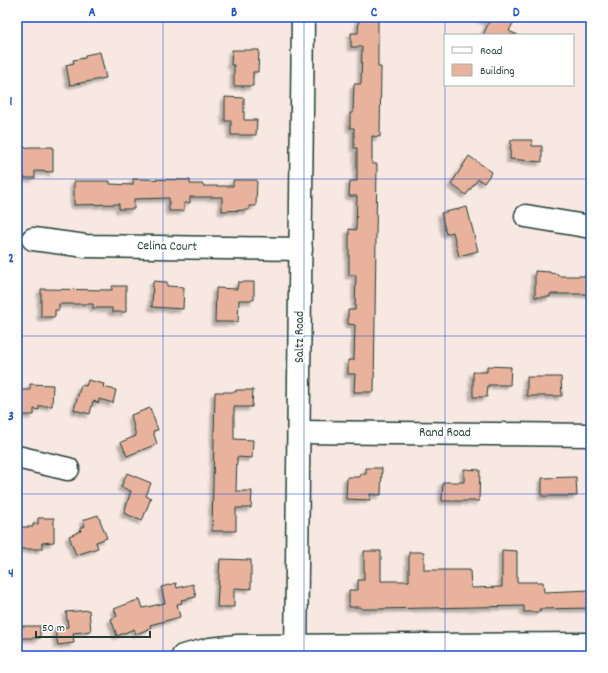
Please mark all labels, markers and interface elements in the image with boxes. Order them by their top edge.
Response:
text: A [88,4,96,23]
text: B [231,4,237,23]
text: C [371,4,378,23]
text: D [513,4,520,23]
legend [444,34,574,86]
text: Road [480,43,502,60]
text: Building [480,63,515,80]
text: 1 [10,93,13,112]
street label: Celina Court [137,237,197,257]
text: 2 [8,250,14,269]
street label: Saltz Road [291,311,310,363]
text: 3 [8,408,14,427]
street label: Rand Road [419,424,471,443]
text: 4 [8,565,14,584]
scale bar [36,613,150,639]
text: 50 m [42,620,65,637]

